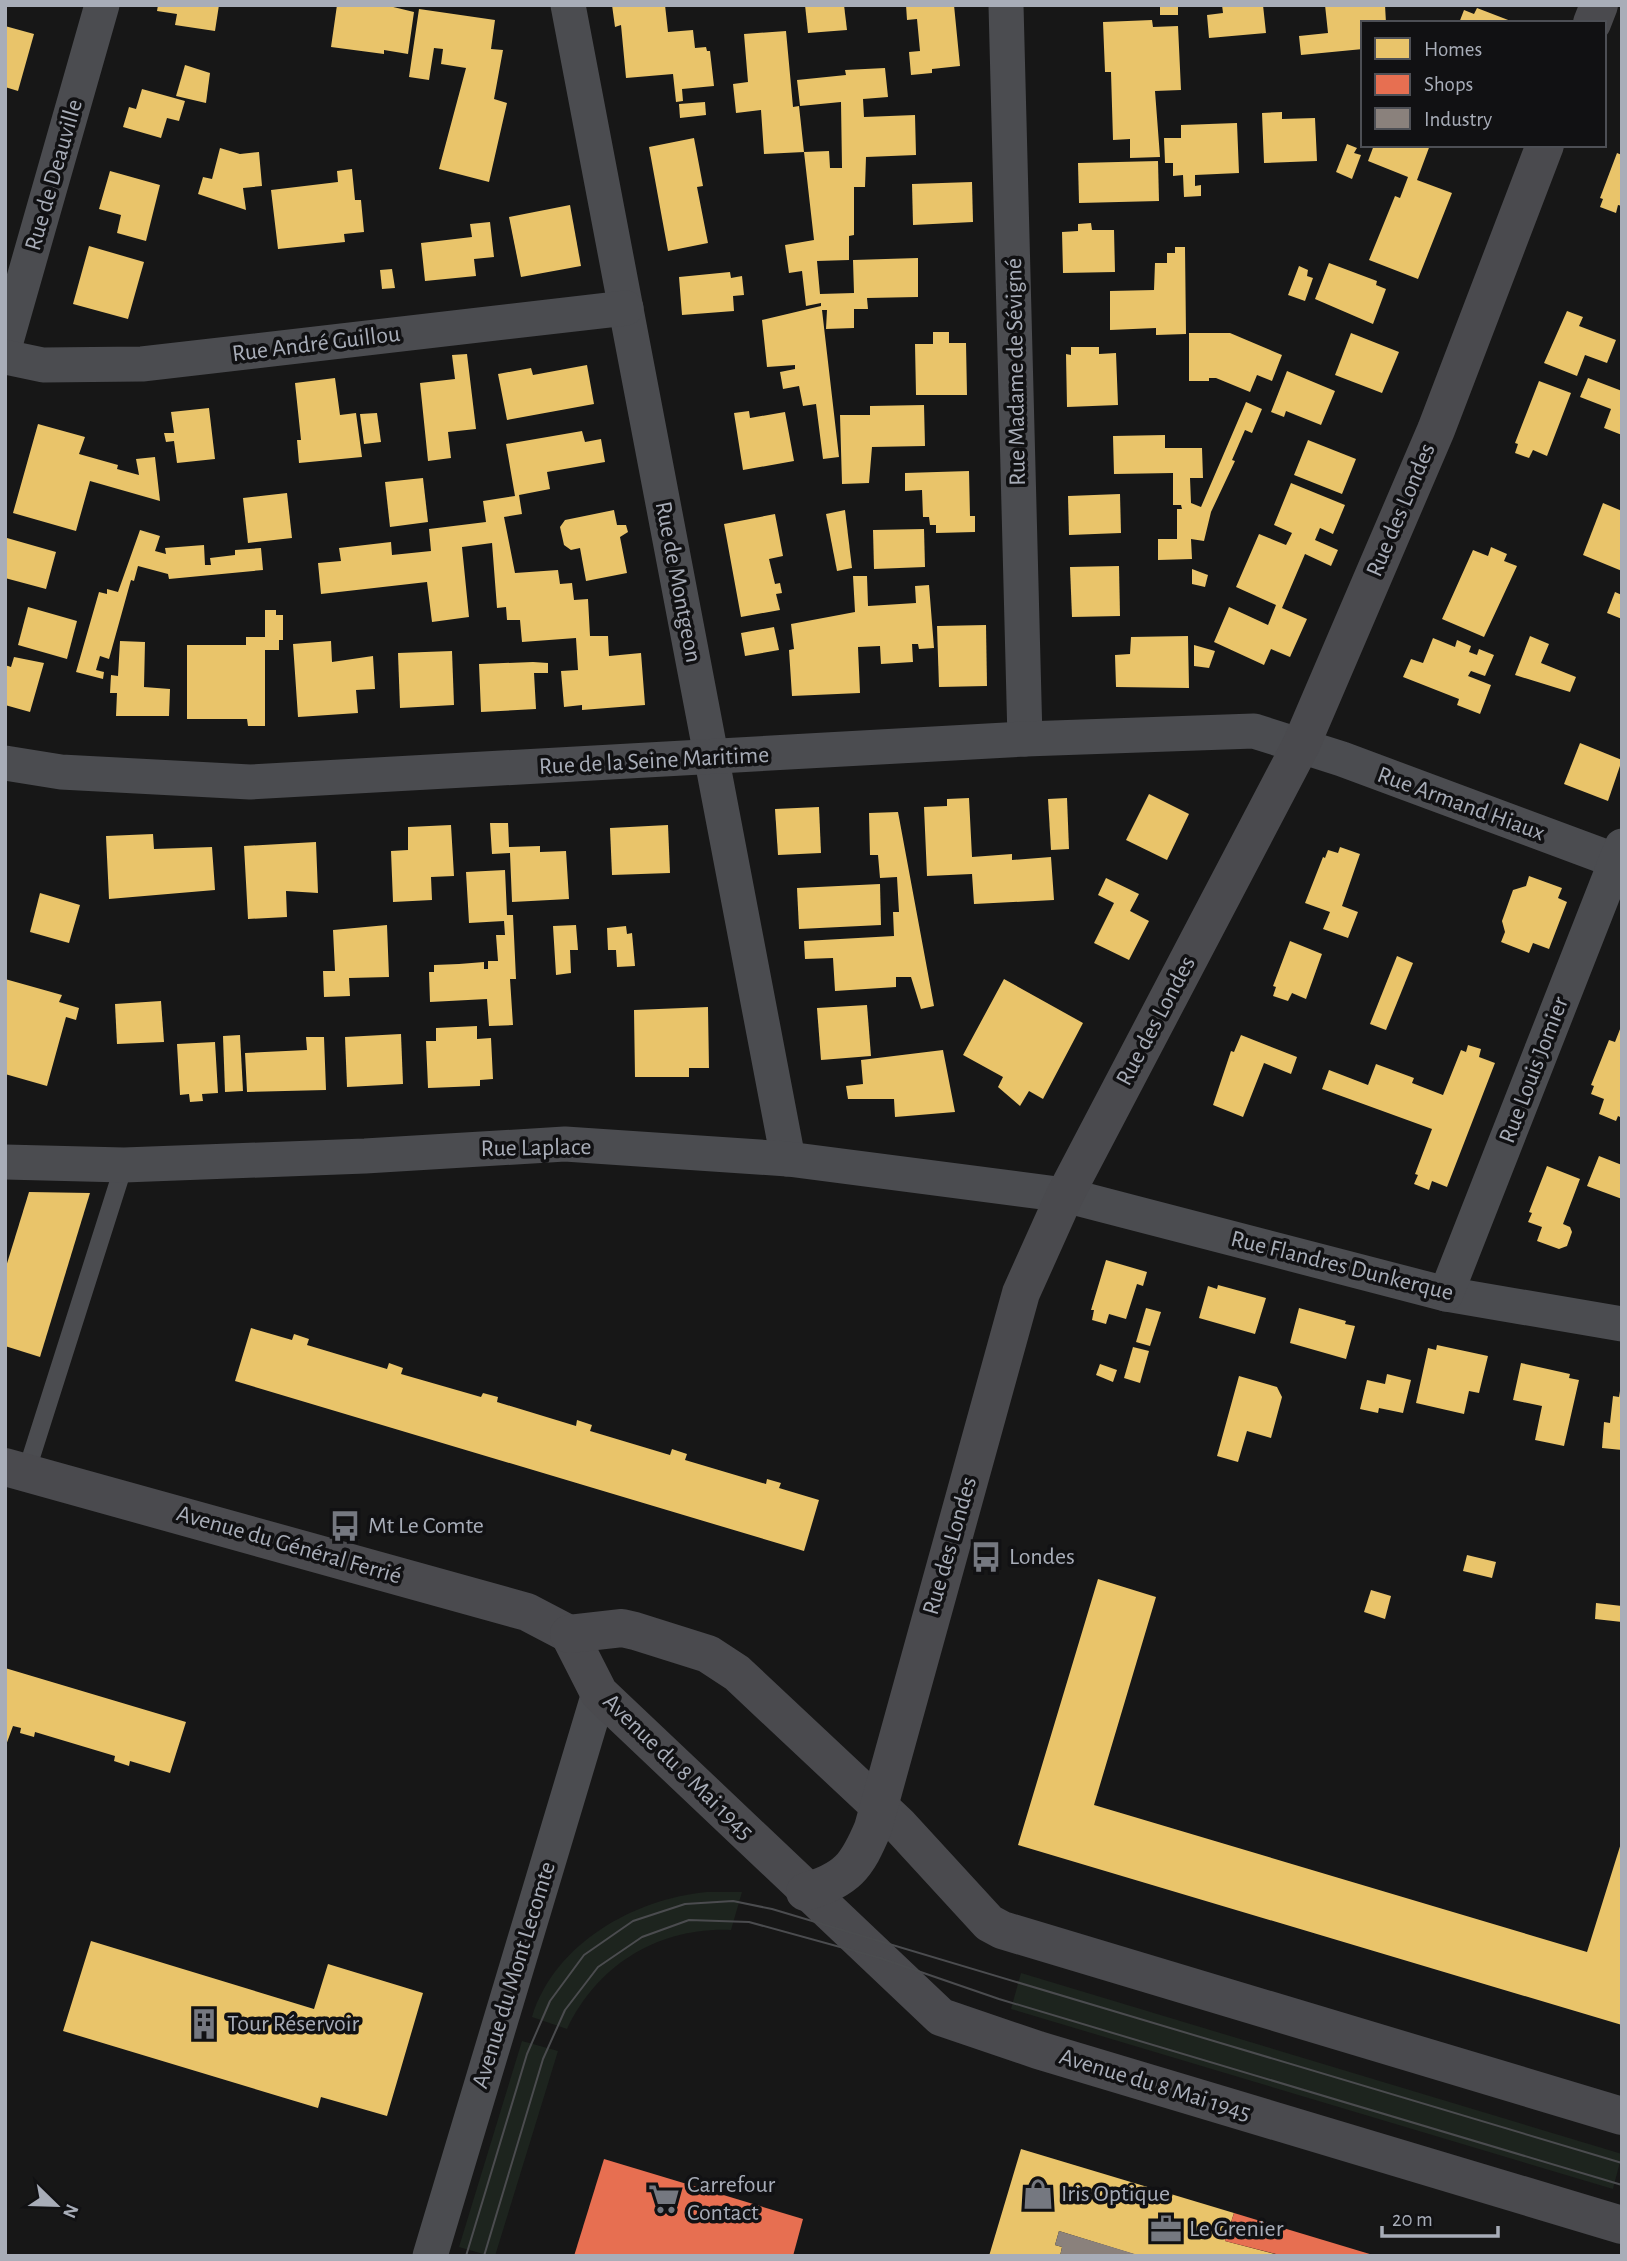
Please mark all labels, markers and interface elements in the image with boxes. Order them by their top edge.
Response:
legend [1361,21,1606,147]
text: Homes [1424,39,1482,60]
text: Shops [1424,74,1473,95]
street label: Rue de Deauville [21,97,87,253]
text: Industry [1424,109,1492,130]
street label: Rue Madame de Sévigné [1002,258,1030,486]
street label: Rue André Guillou [231,322,401,366]
street label: Rue des Londes [1362,440,1440,580]
street label: Rue de Montgeon [651,499,705,665]
street label: Rue de la Seine Maritime [538,743,770,779]
street label: Rue Armand Hiaux [1374,763,1548,846]
street label: Rue des Londes [1112,953,1200,1089]
street label: Rue Louis Jomier [1495,993,1573,1147]
street label: Rue Laplace [480,1135,592,1161]
street label: Rue Flandres Dunkerque [1228,1227,1456,1305]
street label: Rue des Londes [919,1474,981,1618]
street label: Avenue du Général Ferrié [174,1501,404,1589]
bus stop icon: Mt Le Comte [328,1509,362,1543]
place label: Mt Le Comte [368,1514,484,1538]
bus stop icon: Londes [969,1540,1003,1574]
place label: Londes [1009,1545,1075,1569]
street label: Avenue du 8 Mai 1945 [598,1689,758,1845]
street label: Avenue du Mont Lecomte [468,1859,560,2091]
building icon: Tour Réservoir [187,2007,221,2041]
place label: Tour Réservoir [227,2012,360,2036]
street label: Avenue du 8 Mai 1945 [1057,2044,1253,2126]
north arrow [21,2170,91,2240]
place label: Carrefour Contact [687,2173,775,2225]
shop icon: Iris Optique [1021,2177,1055,2211]
supermarket icon: Carrefour Contact [647,2182,681,2216]
place label: Iris Optique [1061,2182,1170,2206]
scale bar [1382,2194,1498,2238]
text: N [59,2201,82,2221]
text: 20 m [1392,2209,1433,2230]
office icon: Le Grenier [1149,2212,1183,2246]
place label: Le Grenier [1189,2217,1284,2241]

